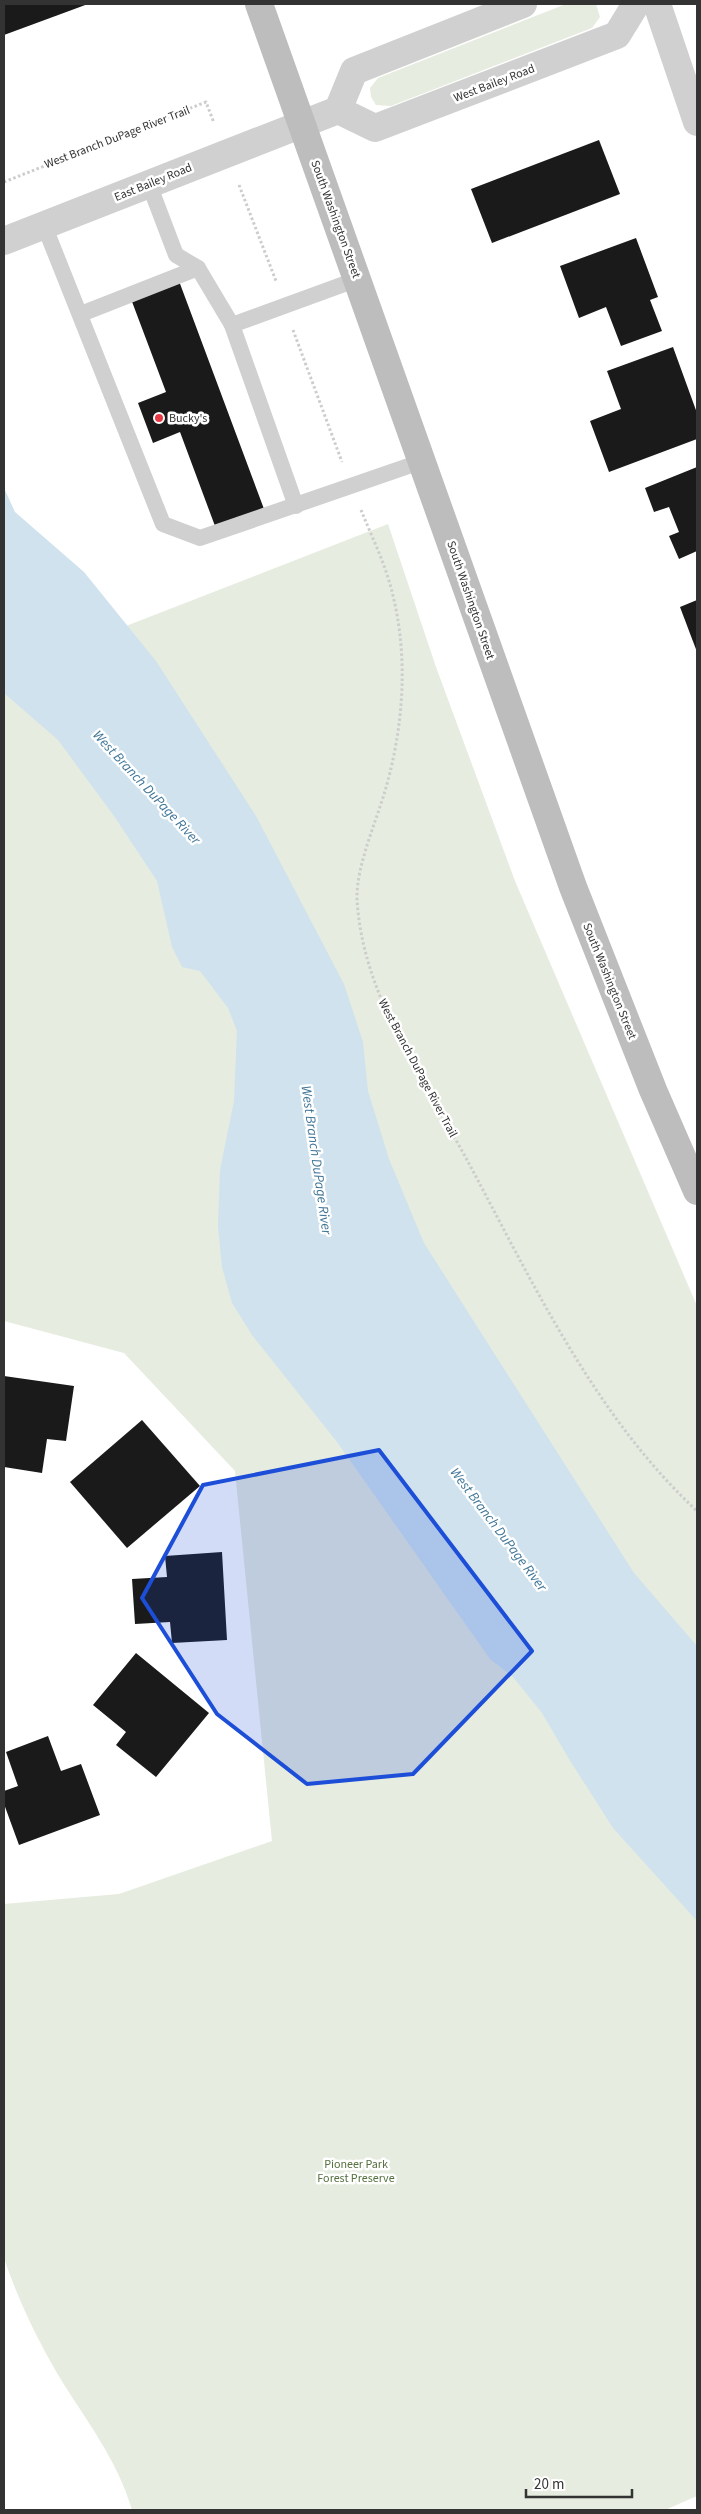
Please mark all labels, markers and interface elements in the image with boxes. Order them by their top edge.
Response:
street label: West Bailey Road [451,60,537,107]
street label: West Branch DuPage River Trail [42,102,192,173]
street label: South Washington Street [306,158,365,280]
street label: East Bailey Road [112,159,195,206]
place label: Bucky's [169,410,207,427]
marker: Bucky's [153,412,165,424]
street label: South Washington Street [442,539,499,662]
water label: West Branch DuPage River [88,726,206,850]
street label: South Washington Street [578,920,641,1042]
street label: West Branch DuPage River Trail [374,996,461,1141]
water label: West Branch DuPage River [296,1084,337,1237]
water label: West Branch DuPage River [445,1464,552,1597]
park label: Pioneer Park Forest Preserve [317,2156,395,2187]
scale bar [526,2466,632,2498]
text: 20 m [534,2474,564,2495]

